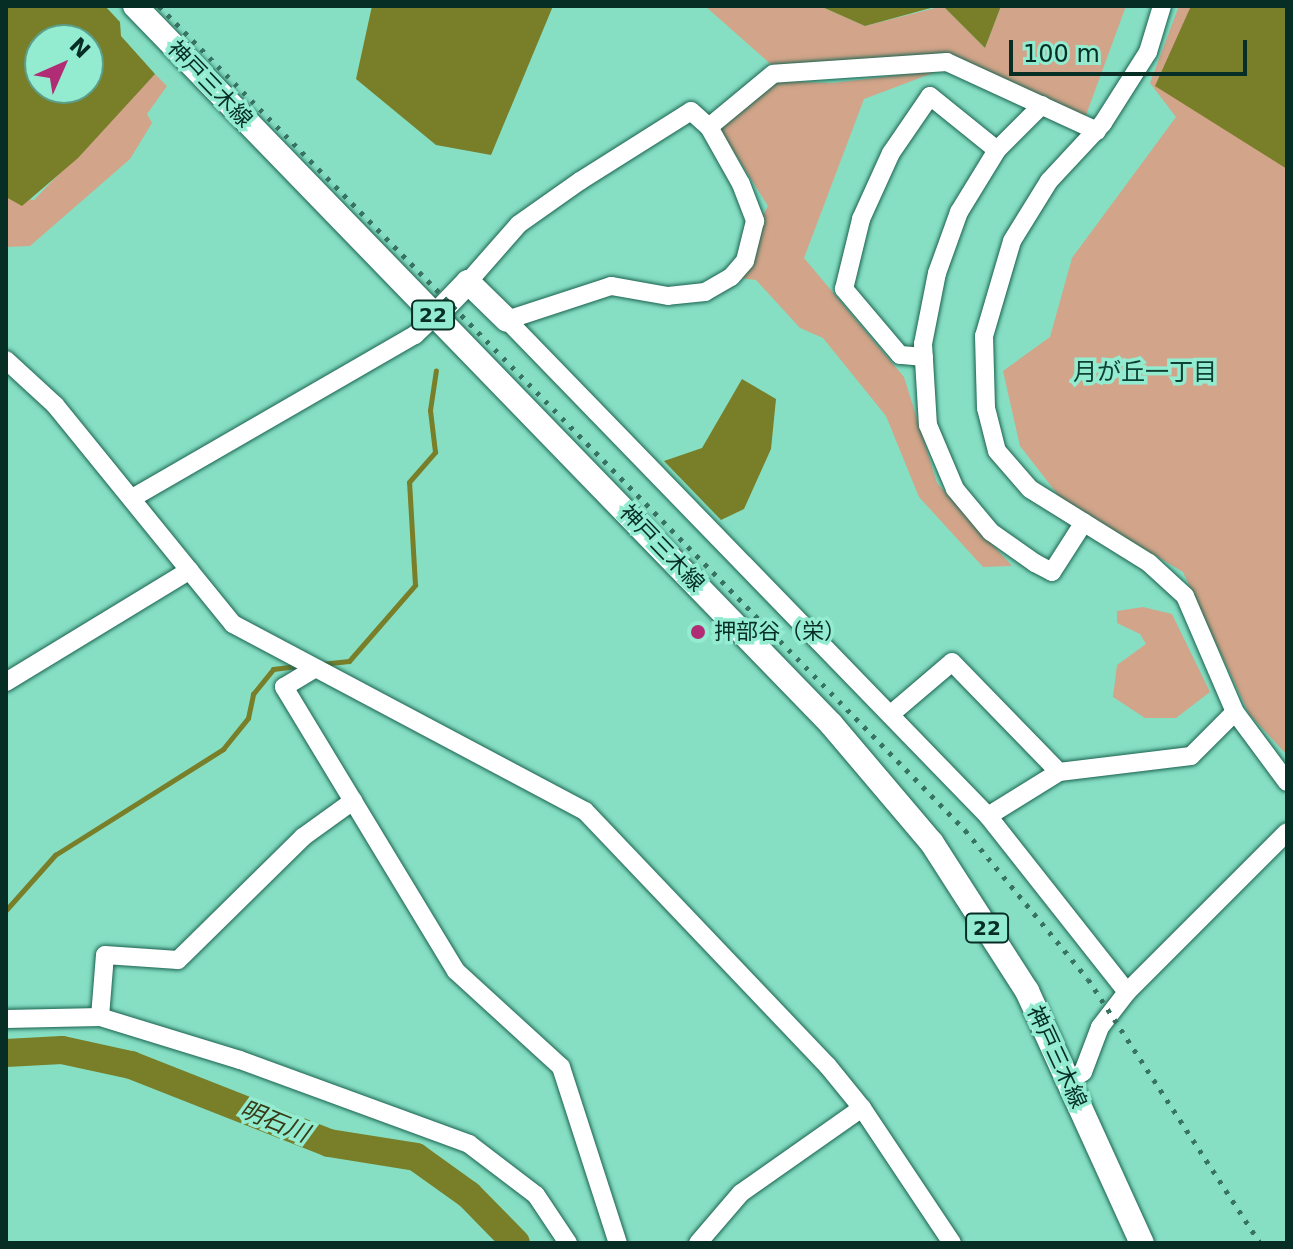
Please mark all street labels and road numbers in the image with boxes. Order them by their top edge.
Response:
street label: 神戸三木線 [162,35,258,133]
road number: 22 [411,299,455,331]
street label: 神戸三木線 [614,499,710,597]
road number: 22 [965,912,1009,944]
street label: 神戸三木線 [1022,1002,1092,1112]

